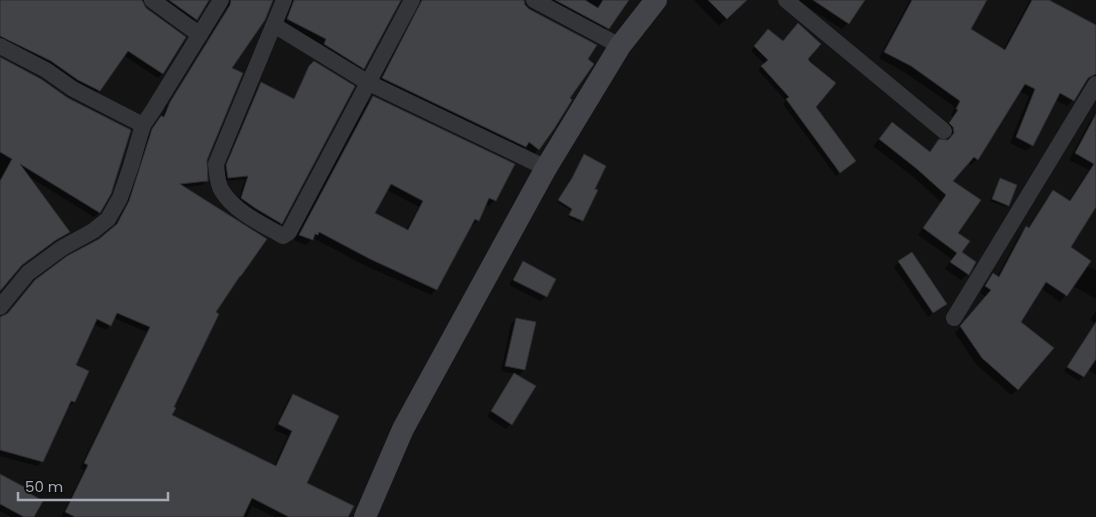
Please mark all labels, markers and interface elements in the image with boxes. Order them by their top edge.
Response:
scale bar [18,470,168,502]
text: 50 m [25,476,63,497]

